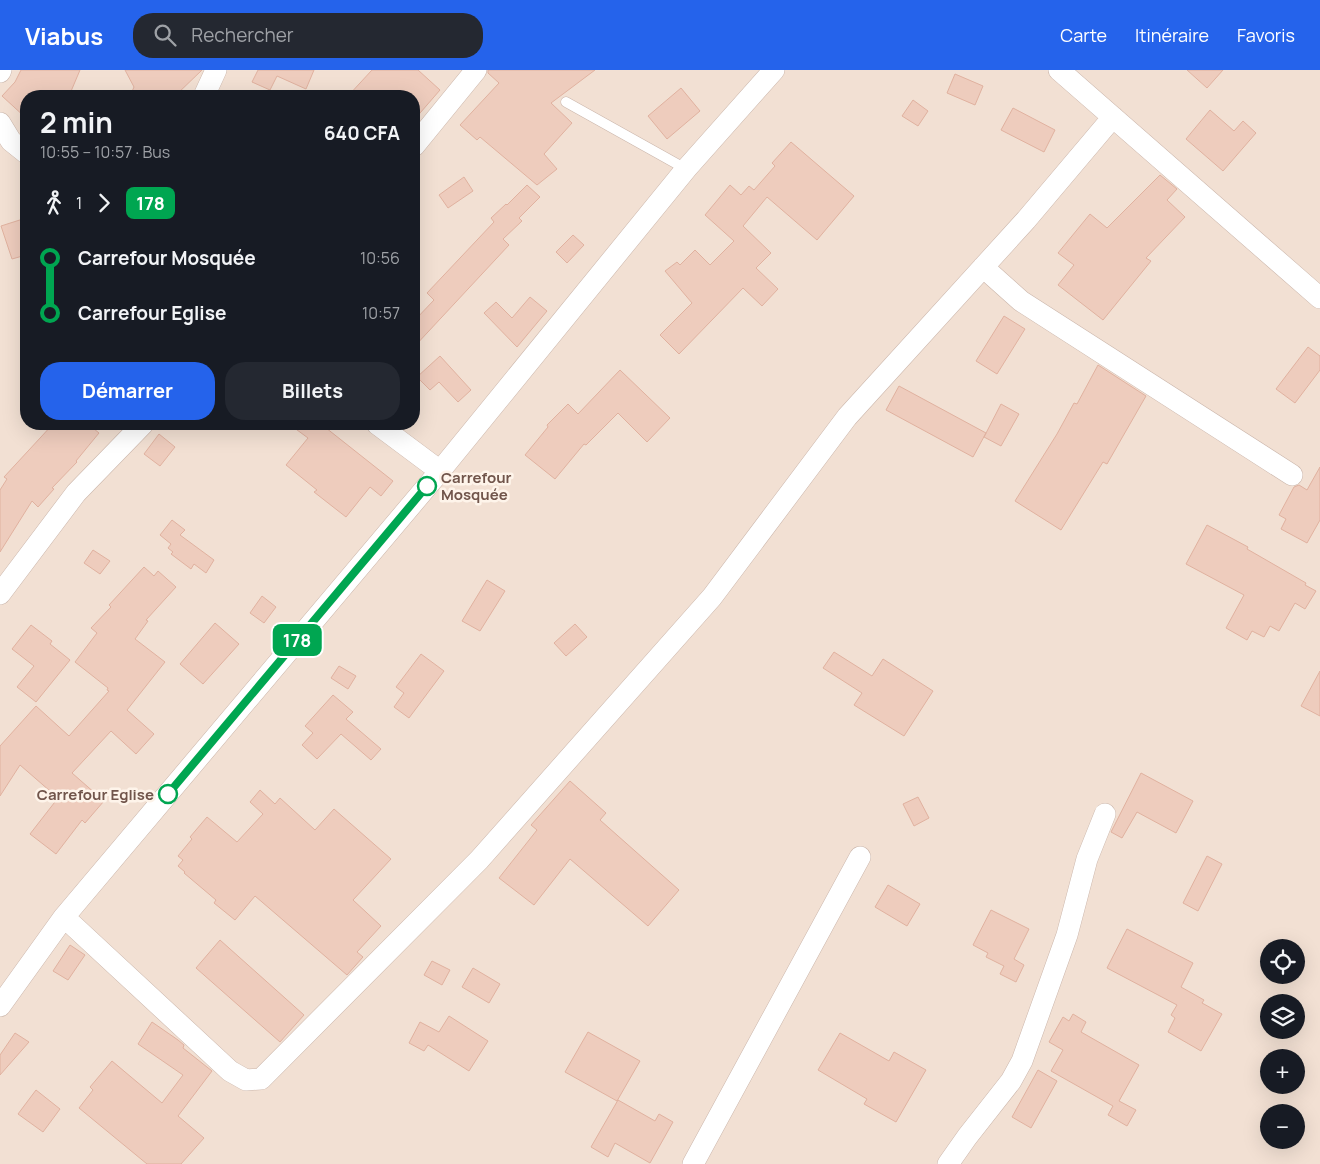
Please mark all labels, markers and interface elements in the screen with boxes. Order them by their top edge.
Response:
search box [133,13,483,58]
text: Viabus [25,19,103,52]
icon: search [151,21,179,49]
text: Rechercher [191,22,294,48]
text: Carte [1060,23,1107,47]
text: Itinéraire [1135,23,1209,47]
text: Favoris [1237,23,1295,47]
text: 2 min [40,103,113,141]
text: 640 CFA [324,120,400,146]
text: 10:55 – 10:57 · Bus [40,141,170,163]
icon: walk [40,189,68,217]
icon: forward [90,189,118,217]
text: 178 [136,191,165,215]
text: 1 [76,192,82,214]
text: Carrefour Mosquée [78,245,256,271]
text: 10:56 [360,247,400,269]
text: Carrefour Eglise [78,300,226,326]
text: 10:57 [362,302,400,324]
button: Démarrer [40,362,215,420]
button: Billets [225,362,400,420]
place label: Carrefour Mosquée [441,467,512,505]
marker: Carrefour Mosquée [417,476,437,496]
line badge: 178 [268,624,326,656]
text: 178 [283,628,311,652]
place label: Carrefour Eglise [37,784,154,805]
marker: Carrefour Eglise [158,784,178,804]
map controls [1260,939,1305,1149]
button: locate [1260,939,1305,984]
button: layers [1260,994,1305,1039]
button: + [1260,1049,1305,1094]
button: − [1260,1104,1305,1149]

